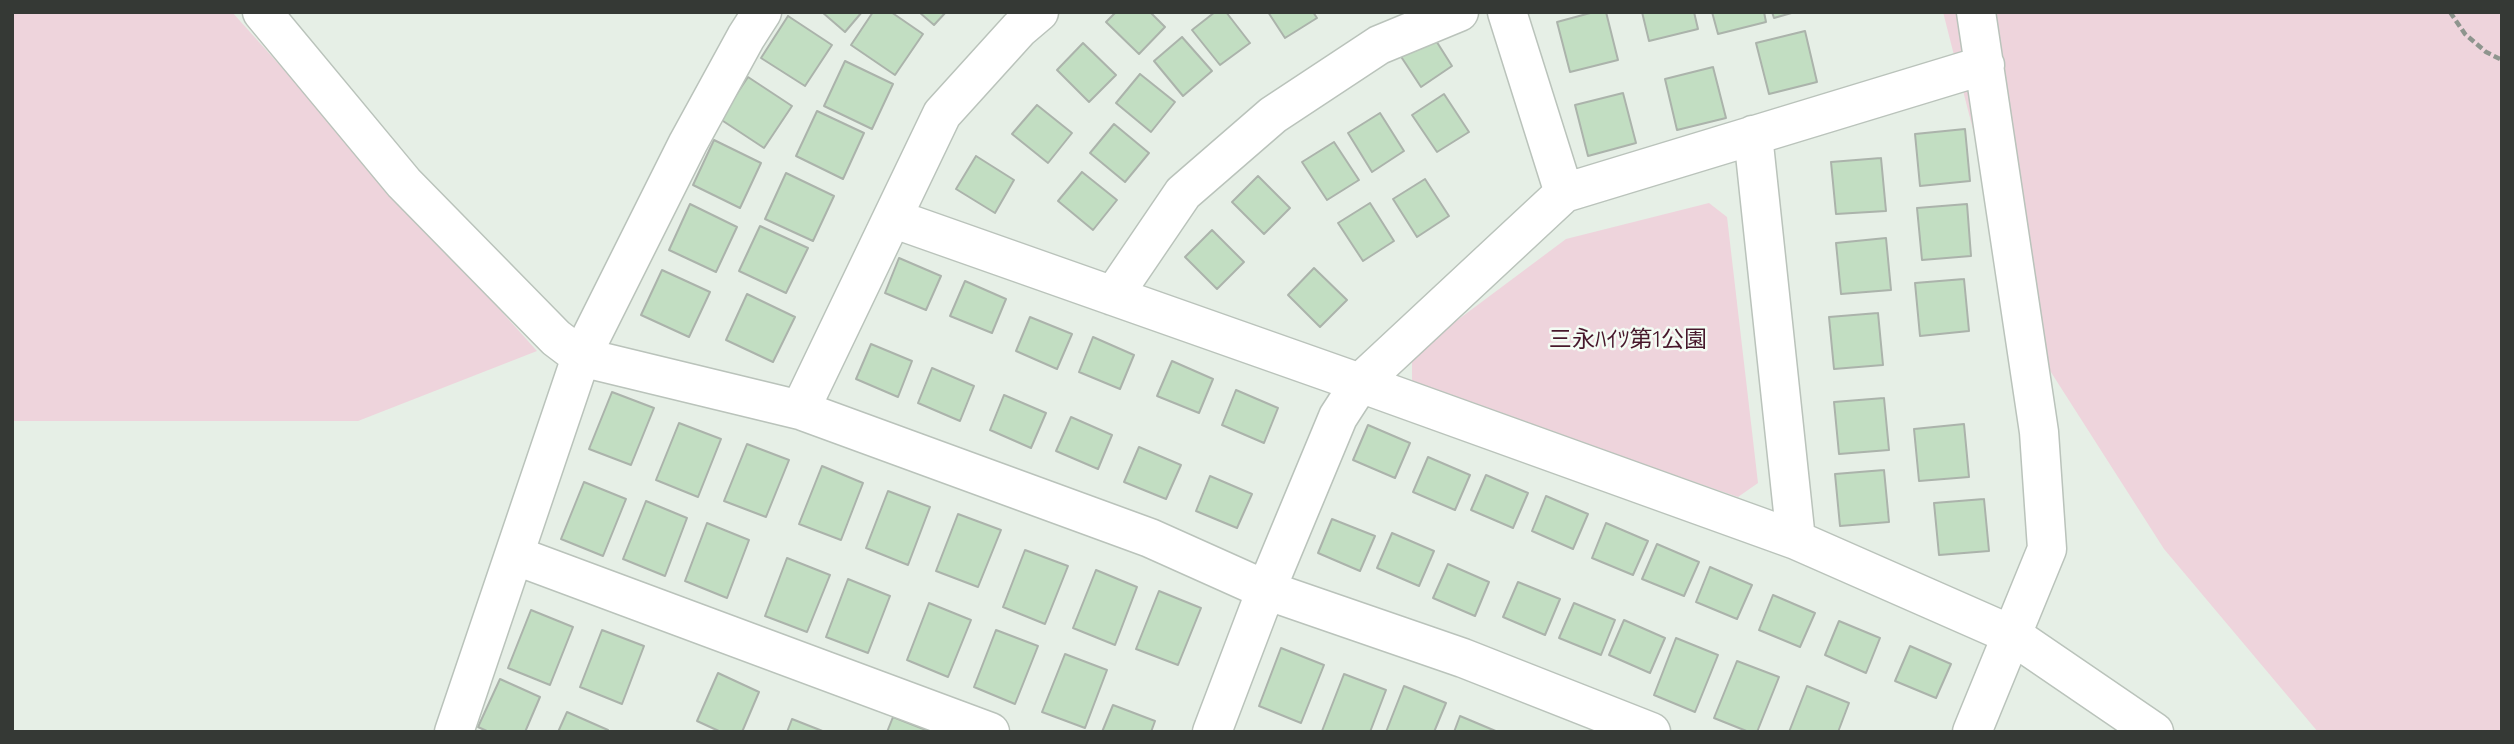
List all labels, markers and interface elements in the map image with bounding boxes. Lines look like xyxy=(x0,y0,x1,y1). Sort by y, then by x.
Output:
park label: 三永ﾊｲﾂ第1公園 xyxy=(1549,326,1707,354)

